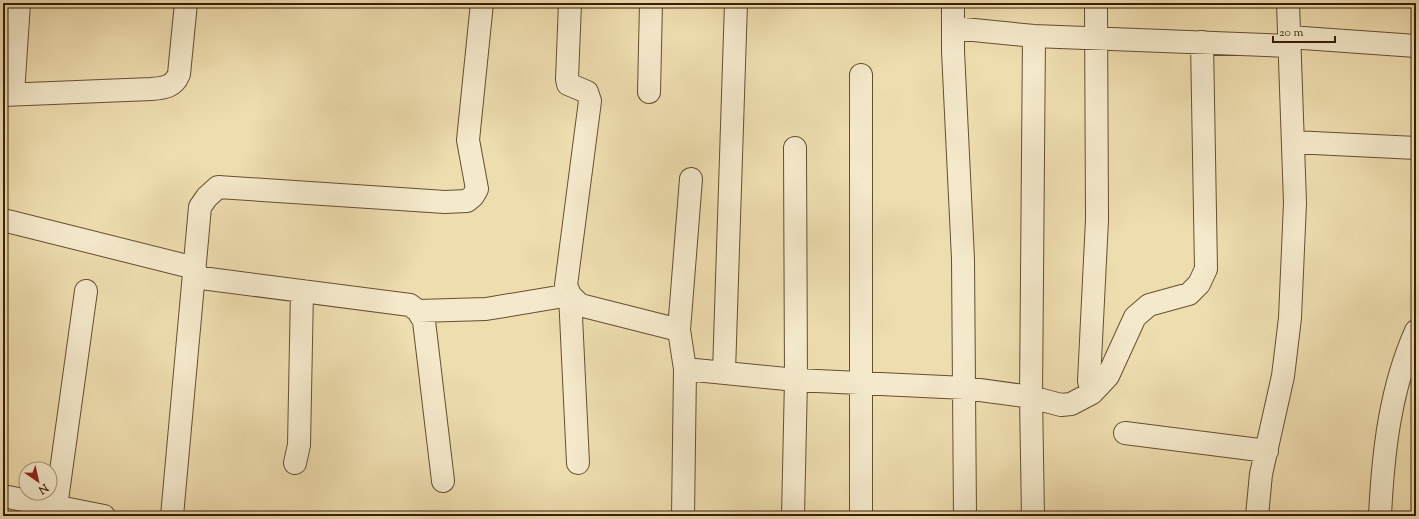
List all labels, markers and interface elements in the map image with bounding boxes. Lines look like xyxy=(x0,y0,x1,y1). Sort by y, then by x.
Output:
scale bar xyxy=(1273,18,1335,44)
text: 20 m xyxy=(1279,24,1304,42)
north arrow xyxy=(18,461,58,501)
text: N xyxy=(35,479,52,498)

